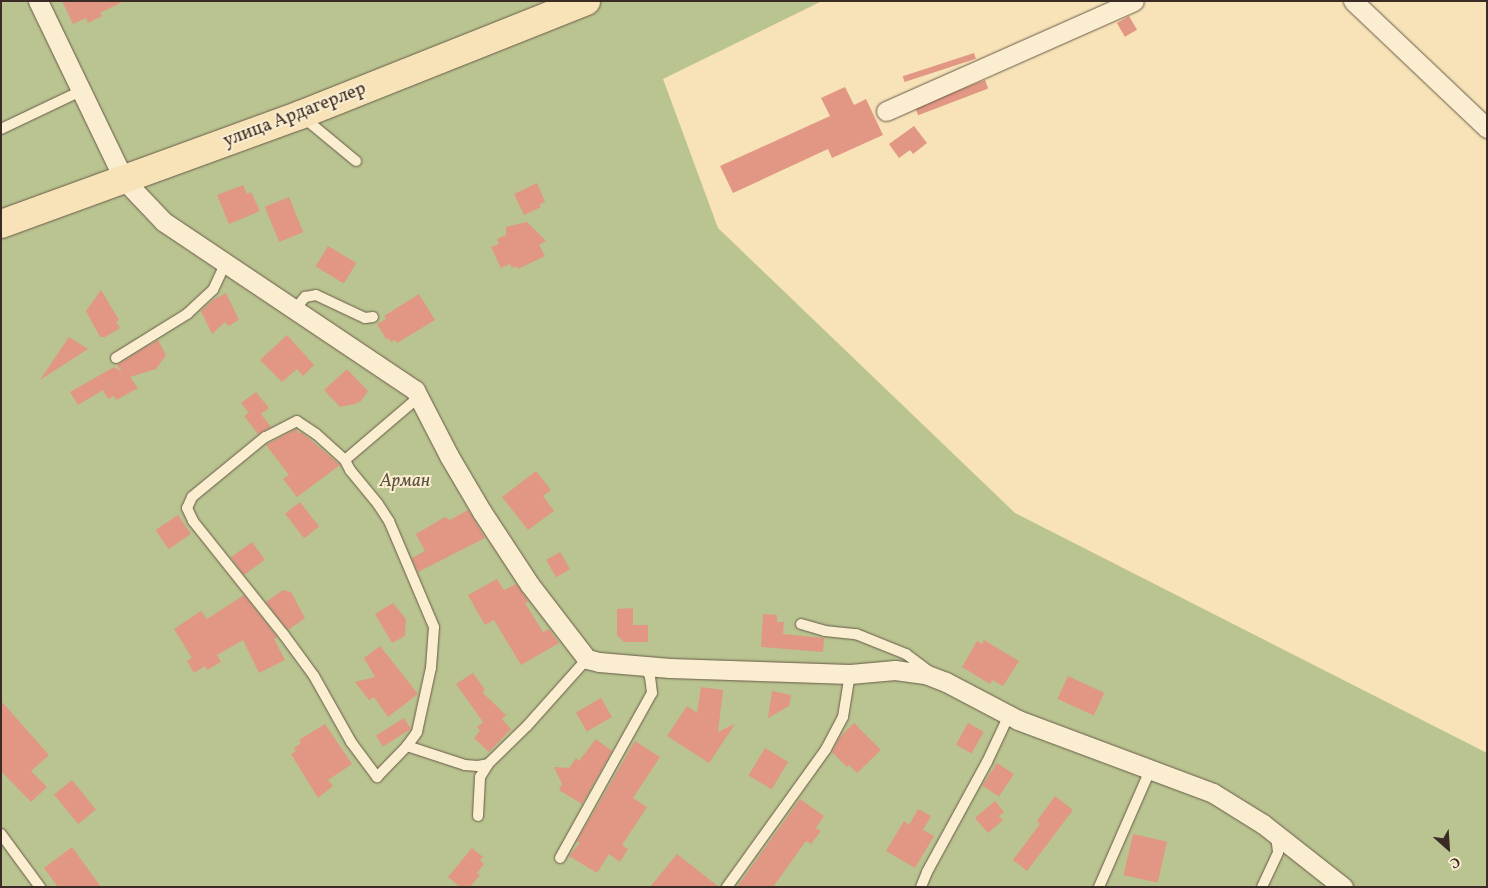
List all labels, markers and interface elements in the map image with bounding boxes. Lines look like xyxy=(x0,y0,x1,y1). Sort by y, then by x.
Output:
street label: улица Ардагерлер xyxy=(221,79,369,153)
park label: Арман xyxy=(380,471,430,493)
north arrow xyxy=(1423,823,1473,873)
text: С xyxy=(1447,851,1463,872)

